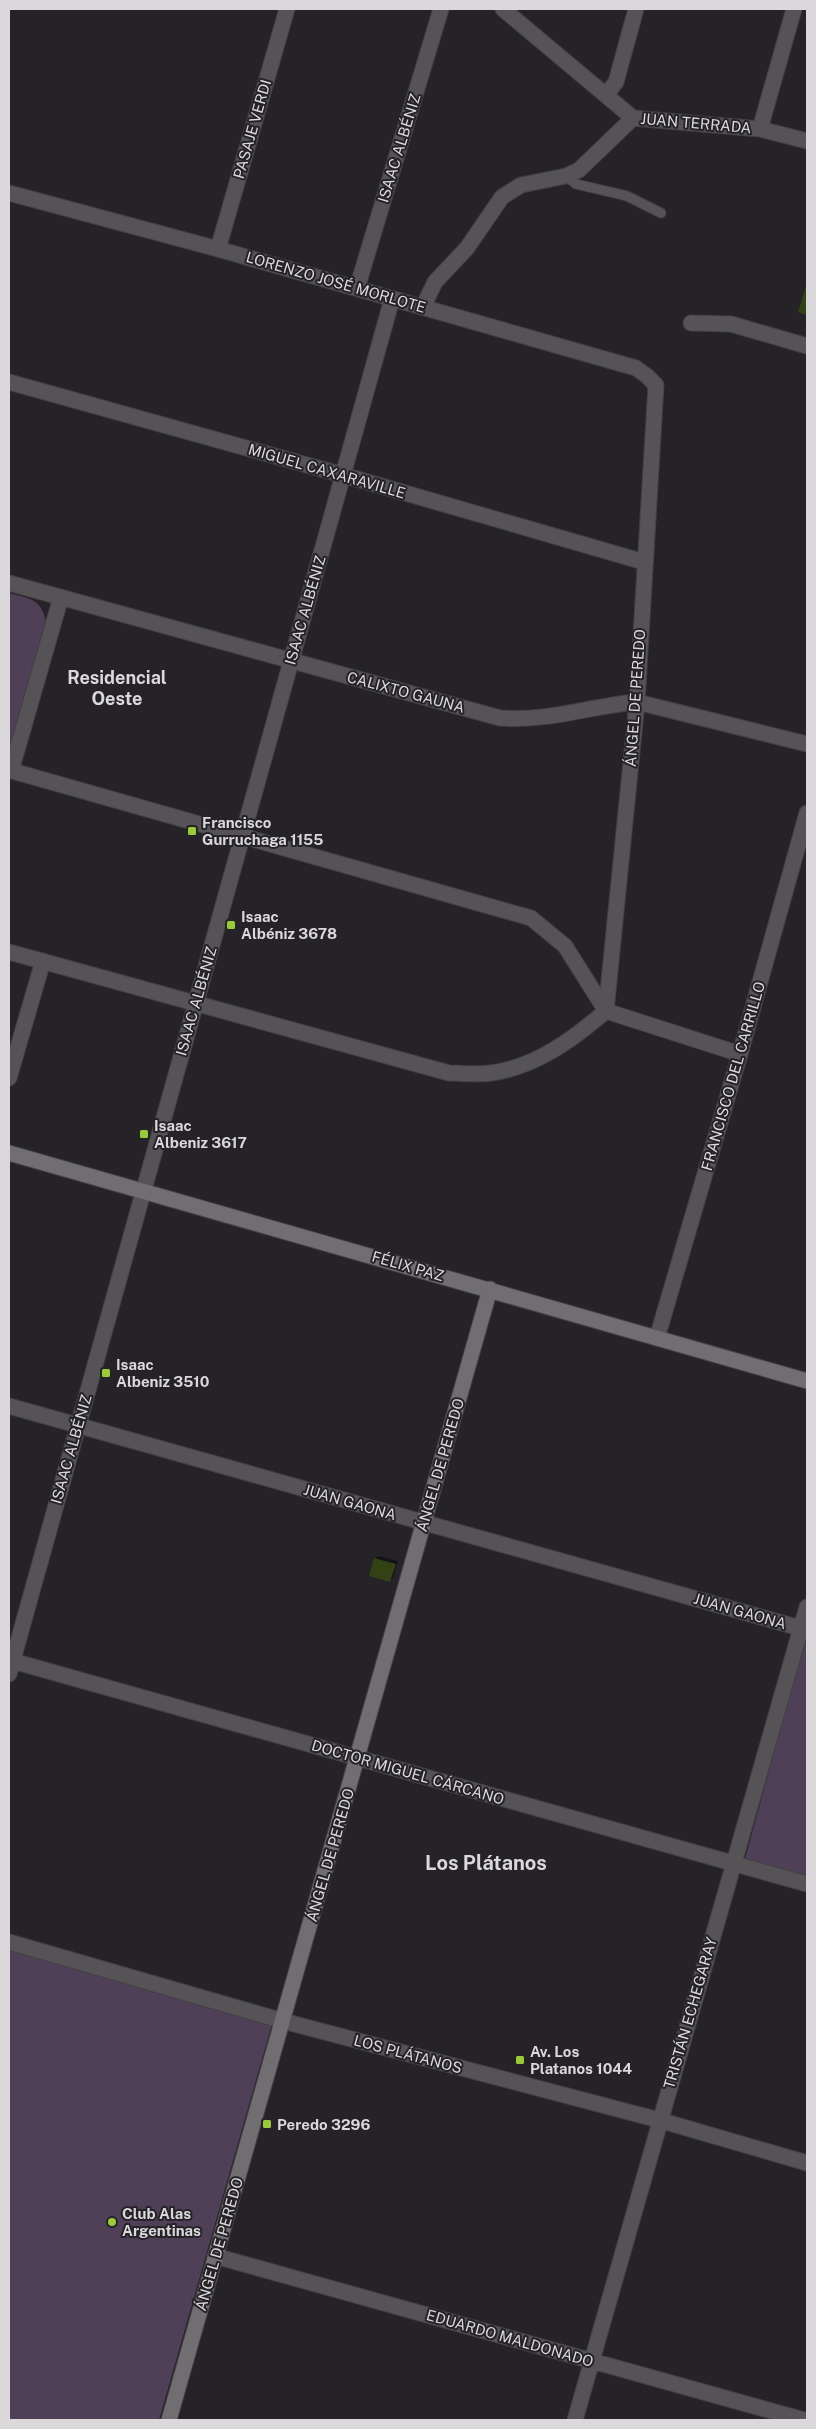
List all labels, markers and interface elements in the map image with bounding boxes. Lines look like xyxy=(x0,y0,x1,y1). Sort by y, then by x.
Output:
street label: PASAJE VERDI xyxy=(230,77,274,181)
street label: ISAAC ALBÉNIZ xyxy=(374,92,424,204)
street label: JUAN TERRADA xyxy=(640,110,753,136)
street label: LORENZO JOSÉ MORLOTE xyxy=(244,248,428,316)
street label: MIGUEL CAXARAVILLE xyxy=(246,440,408,502)
street label: ISAAC ALBÉNIZ xyxy=(281,553,329,667)
street label: ÁNGEL DE PEREDO xyxy=(622,629,648,767)
district label: Residencial Oeste xyxy=(67,667,167,709)
street label: CALIXTO GAUNA xyxy=(345,668,467,716)
place label: Francisco Gurruchaga 1155 xyxy=(202,814,323,848)
marker: Francisco Gurruchaga 1155 xyxy=(186,825,198,837)
place label: Isaac Albéniz 3678 xyxy=(241,908,337,942)
marker: Isaac Albéniz 3678 xyxy=(225,919,237,931)
street label: ISAAC ALBÉNIZ xyxy=(172,944,220,1058)
street label: FRANCISCO DEL CARRILLO xyxy=(698,979,768,1173)
place label: Isaac Albeniz 3617 xyxy=(154,1117,247,1151)
marker: Isaac Albeniz 3617 xyxy=(138,1128,150,1140)
street label: FÉLIX PAZ xyxy=(370,1248,446,1284)
place label: Isaac Albeniz 3510 xyxy=(116,1356,210,1390)
marker: Isaac Albeniz 3510 xyxy=(100,1367,112,1379)
street label: ISAAC ALBÉNIZ xyxy=(47,1392,95,1506)
street label: ÁNGEL DE PEREDO xyxy=(413,1396,467,1534)
street label: JUAN GAONA xyxy=(302,1481,399,1523)
street label: JUAN GAONA xyxy=(692,1590,789,1632)
street label: DOCTOR MIGUEL CÁRCANO xyxy=(310,1736,506,1808)
street label: ÁNGEL DE PEREDO xyxy=(303,1786,357,1924)
district label: Los Plátanos xyxy=(425,1851,547,1875)
street label: TRISTÁN ECHEGARAY xyxy=(660,1935,720,2091)
street label: LOS PLÁTANOS xyxy=(352,2031,464,2077)
place label: Av. Los Platanos 1044 xyxy=(530,2043,632,2077)
marker: Av. Los Platanos 1044 xyxy=(514,2054,526,2066)
place label: Peredo 3296 xyxy=(277,2116,370,2133)
marker: Peredo 3296 xyxy=(261,2118,273,2130)
street label: ÁNGEL DE PEREDO xyxy=(192,2175,246,2313)
place label: Club Alas Argentinas xyxy=(122,2205,201,2239)
marker: Club Alas Argentinas xyxy=(106,2216,118,2228)
street label: EDUARDO MALDONADO xyxy=(424,2306,596,2370)

